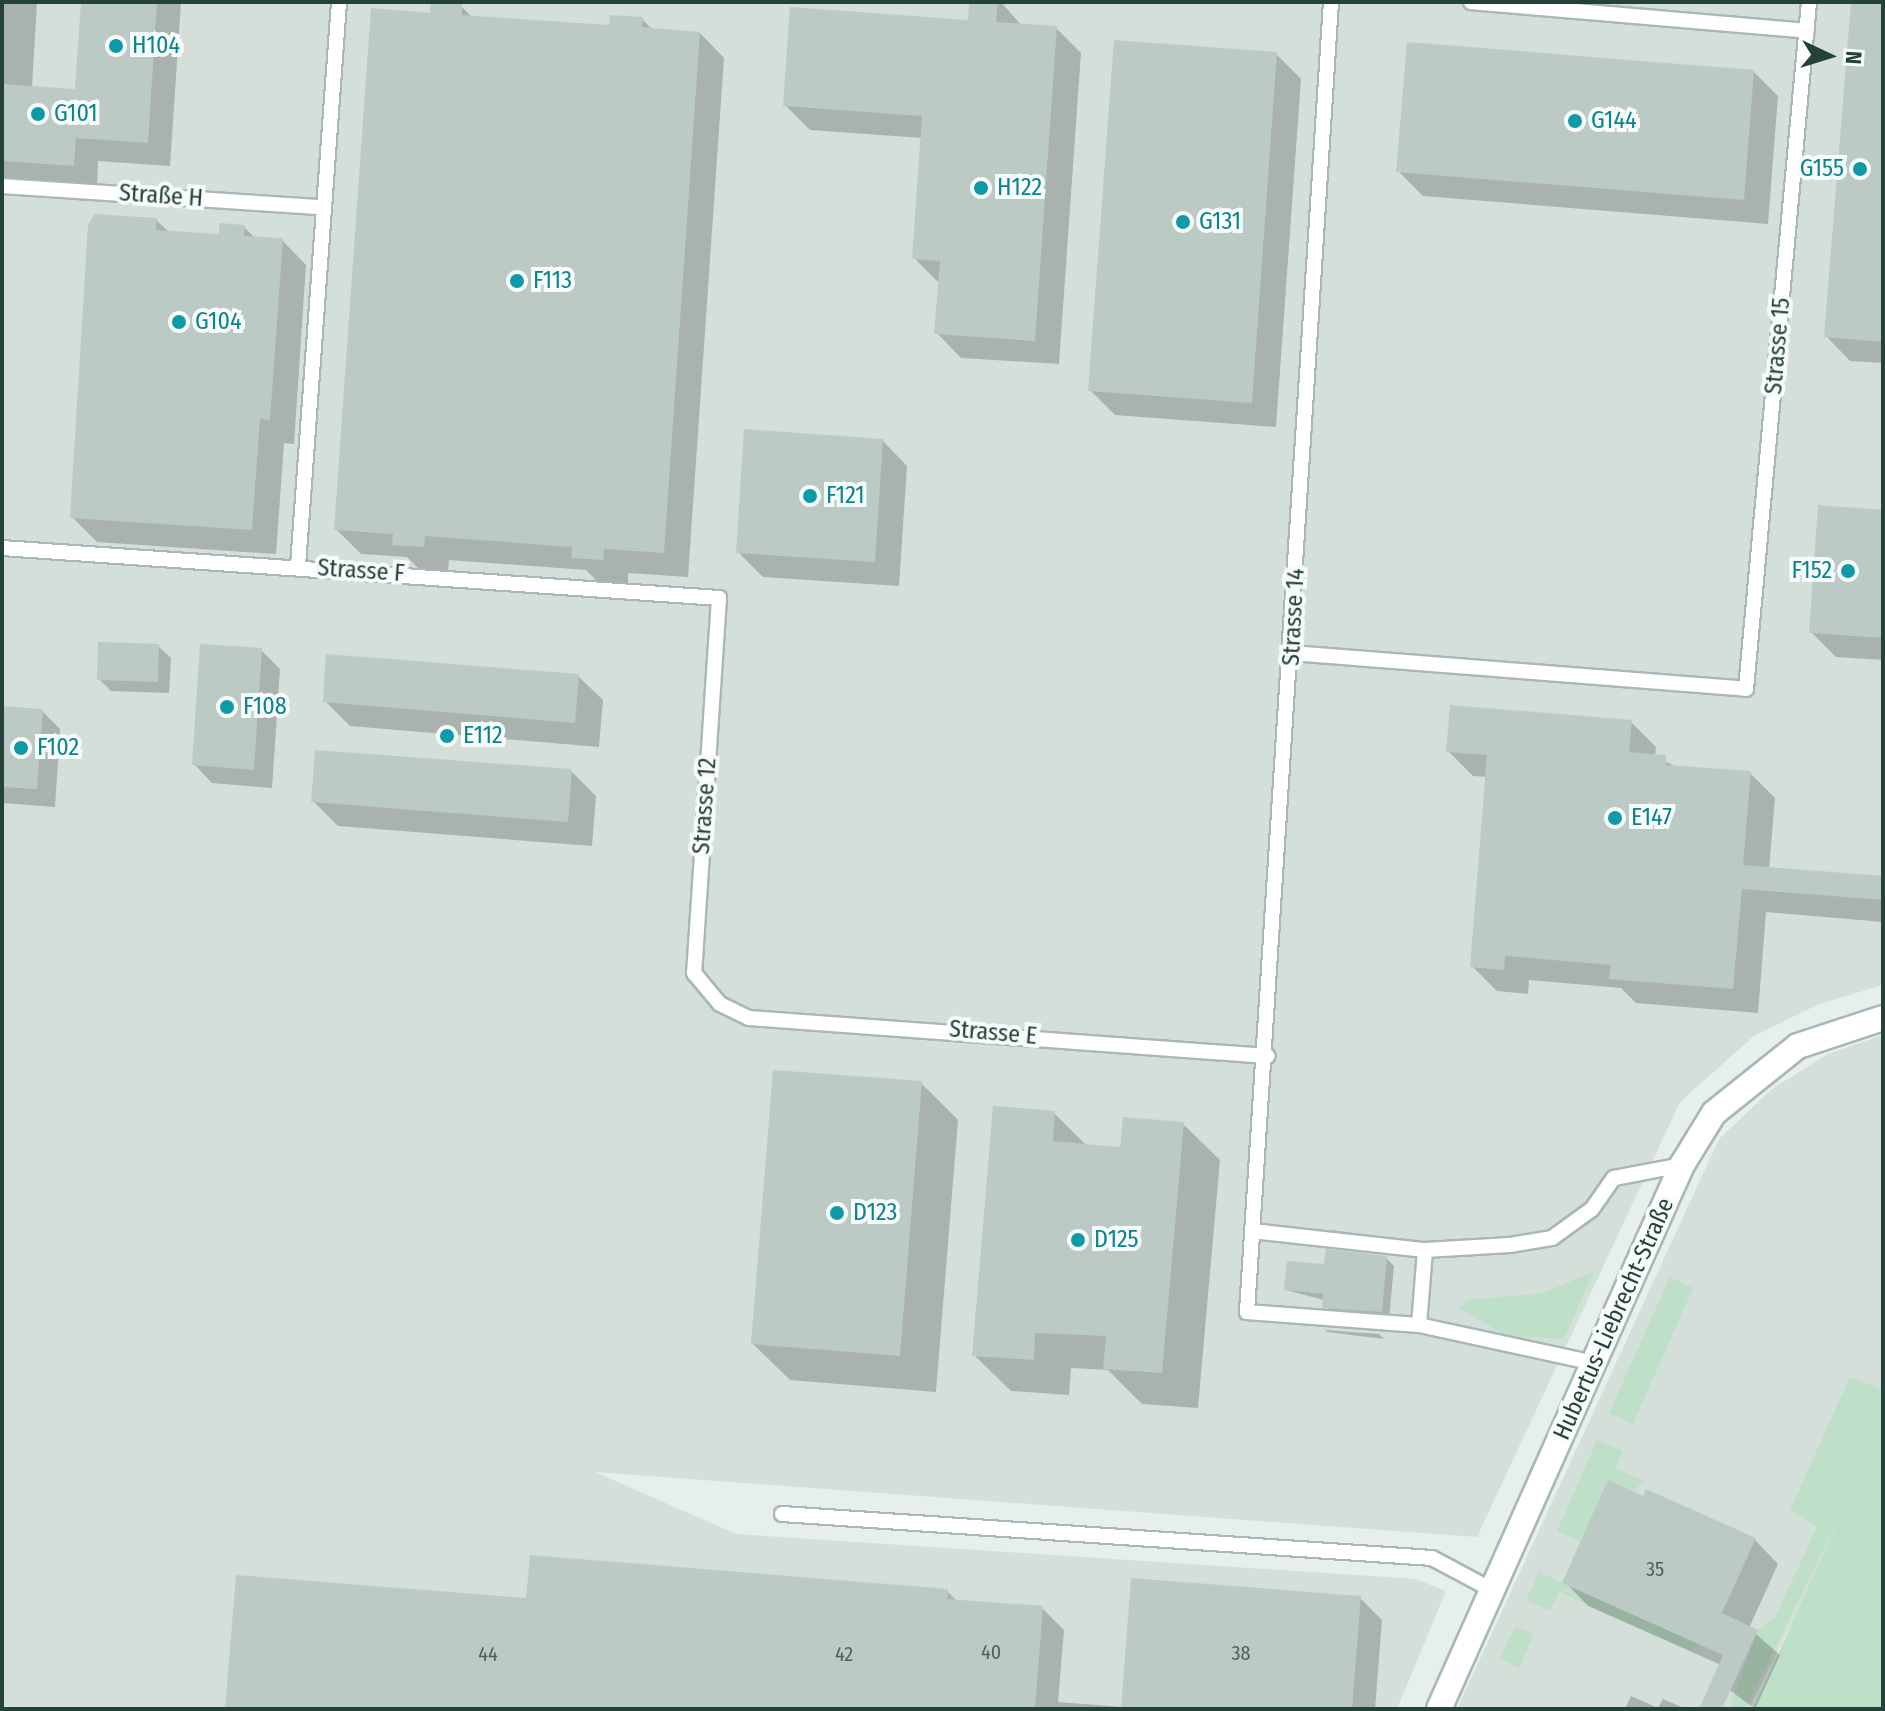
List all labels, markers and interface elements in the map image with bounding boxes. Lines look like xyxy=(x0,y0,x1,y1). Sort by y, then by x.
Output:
north arrow xyxy=(1789,16,1869,96)
place label: H104 xyxy=(132,32,180,60)
marker: H104 xyxy=(107,37,125,55)
text: N xyxy=(1840,50,1867,65)
place label: G101 xyxy=(54,100,98,128)
marker: G101 xyxy=(29,105,47,123)
place label: G144 xyxy=(1591,107,1637,135)
marker: G144 xyxy=(1566,112,1584,130)
place label: G155 xyxy=(1800,155,1844,183)
marker: G155 xyxy=(1851,160,1869,178)
place label: H122 xyxy=(997,174,1042,202)
street label: Straße H xyxy=(118,179,204,213)
marker: H122 xyxy=(972,179,990,197)
place label: G131 xyxy=(1199,208,1241,236)
marker: G131 xyxy=(1174,213,1192,231)
place label: F113 xyxy=(533,267,572,295)
marker: F113 xyxy=(508,272,526,290)
street label: Strasse 15 xyxy=(1759,296,1797,396)
place label: G104 xyxy=(195,308,242,336)
marker: G104 xyxy=(170,313,188,331)
place label: F121 xyxy=(826,482,865,510)
marker: F121 xyxy=(801,487,819,505)
street label: Strasse F xyxy=(316,554,406,588)
place label: F152 xyxy=(1791,557,1832,585)
marker: F152 xyxy=(1839,562,1857,580)
street label: Strasse 14 xyxy=(1277,567,1311,667)
place label: F108 xyxy=(243,693,287,721)
marker: F108 xyxy=(218,698,236,716)
place label: E112 xyxy=(463,722,503,750)
marker: E112 xyxy=(438,727,456,745)
place label: F102 xyxy=(37,734,79,762)
marker: F102 xyxy=(12,739,30,757)
street label: Strasse 12 xyxy=(687,757,723,855)
place label: E147 xyxy=(1631,804,1672,832)
marker: E147 xyxy=(1606,809,1624,827)
street label: Strasse E xyxy=(948,1015,1038,1051)
street label: Hubertus-Liebrecht-Straße xyxy=(1548,1194,1680,1444)
place label: D123 xyxy=(853,1199,897,1227)
marker: D123 xyxy=(828,1204,846,1222)
place label: D125 xyxy=(1094,1226,1139,1254)
marker: D125 xyxy=(1069,1231,1087,1249)
house number: 35 xyxy=(1646,1557,1664,1581)
house number: 40 xyxy=(981,1640,1001,1664)
house number: 38 xyxy=(1231,1641,1251,1665)
house number: 44 xyxy=(478,1642,498,1666)
house number: 42 xyxy=(835,1642,853,1666)

